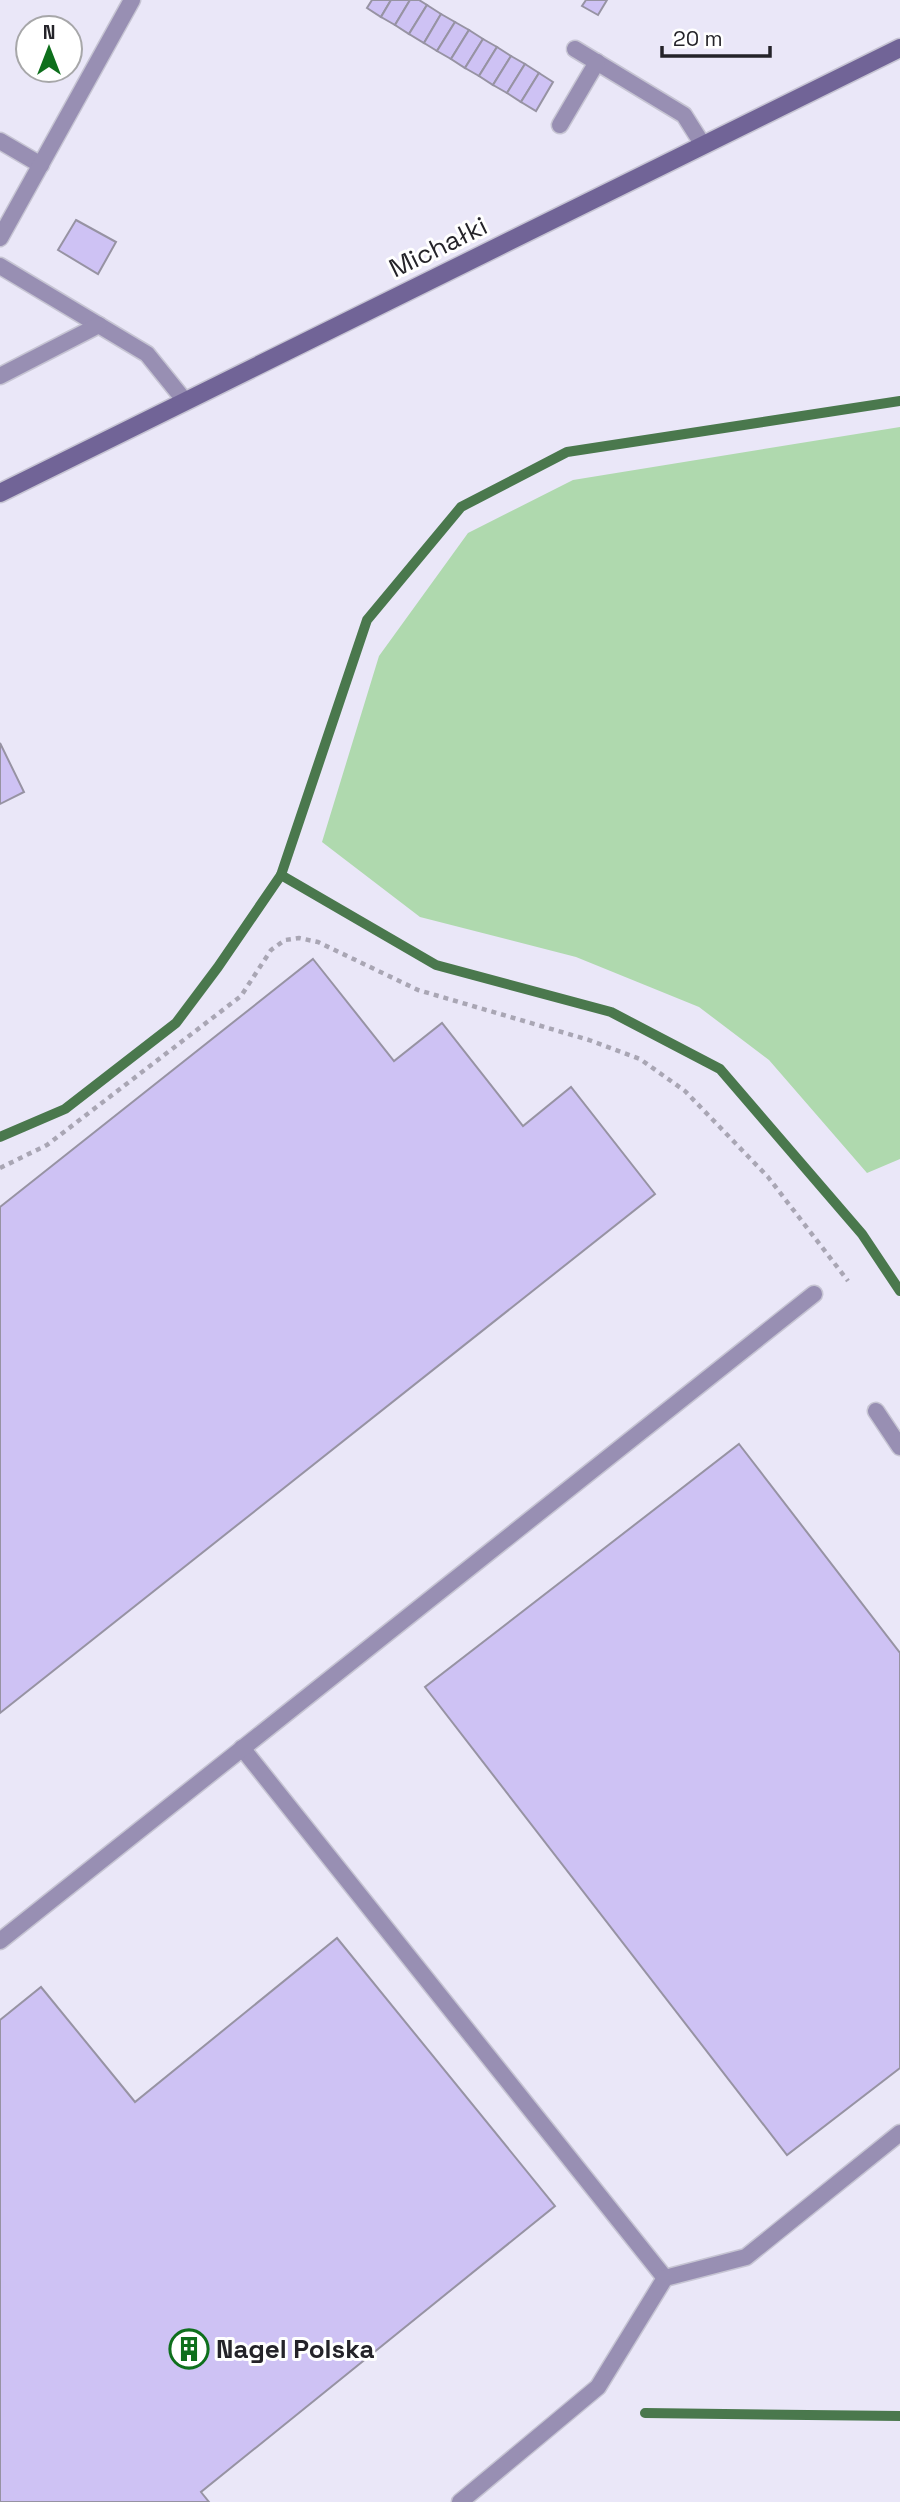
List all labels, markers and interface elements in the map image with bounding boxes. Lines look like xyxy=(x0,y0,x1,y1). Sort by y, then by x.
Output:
north arrow xyxy=(14,14,84,84)
scale bar xyxy=(662,14,771,58)
text: N xyxy=(43,20,55,45)
text: 20 m xyxy=(673,25,723,52)
street label: Michałki xyxy=(383,209,493,285)
building icon: Nagel Polska xyxy=(168,2328,210,2370)
place label: Nagel Polska xyxy=(216,2332,375,2366)

